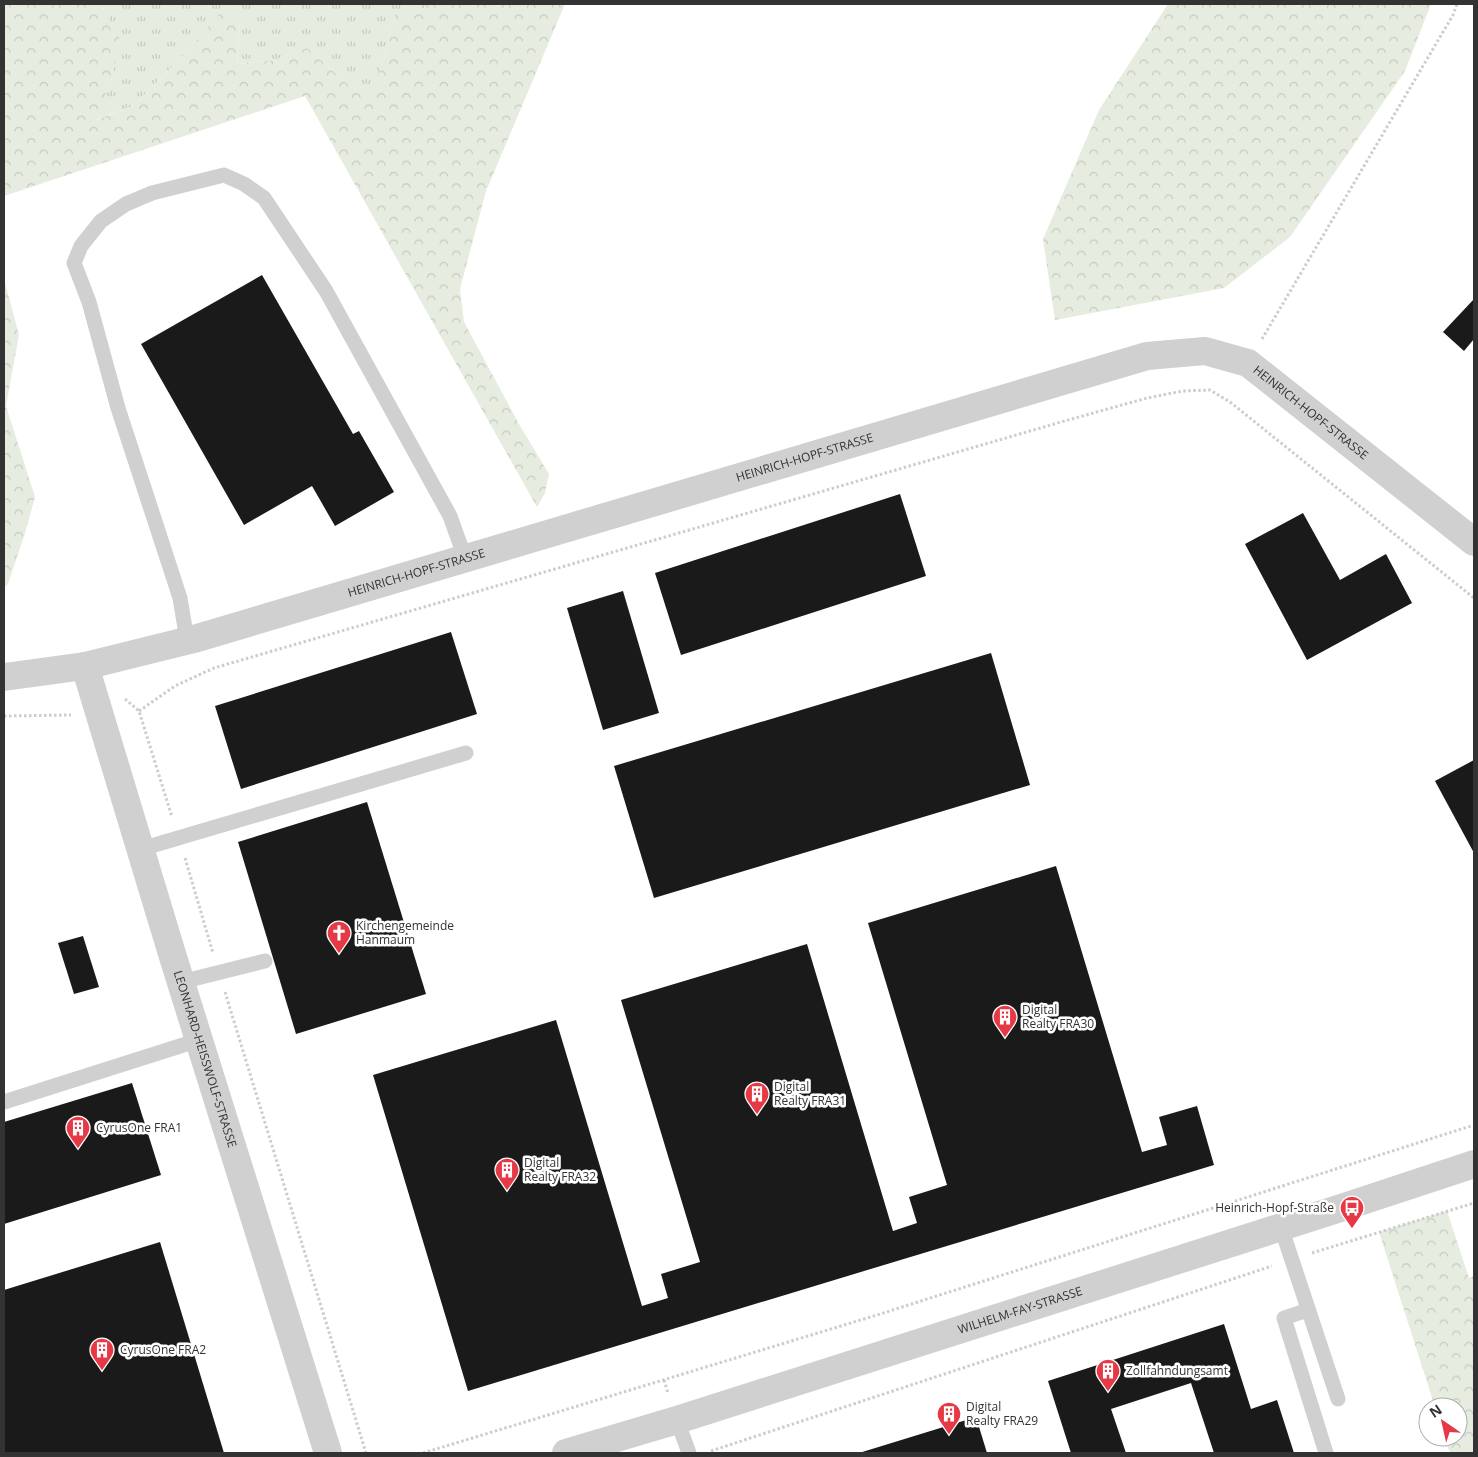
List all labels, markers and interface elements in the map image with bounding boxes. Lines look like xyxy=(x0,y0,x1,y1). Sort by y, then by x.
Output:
street label: HEINRICH-HOPF-STRASSE xyxy=(1250,361,1372,463)
street label: HEINRICH-HOPF-STRASSE xyxy=(734,429,875,486)
street label: HEINRICH-HOPF-STRASSE xyxy=(345,544,487,601)
place label: Kirchengemeinde Hanmaum xyxy=(356,917,454,948)
church icon: Kirchengemeinde Hanmaum xyxy=(326,920,352,954)
street label: LEONHARD-HEISSWOLF-STRASSE xyxy=(170,968,241,1150)
place label: Digital Realty FRA30 xyxy=(1022,1001,1094,1032)
building icon: Digital Realty FRA30 xyxy=(992,1004,1018,1038)
place label: Digital Realty FRA31 xyxy=(774,1078,846,1109)
building icon: Digital Realty FRA31 xyxy=(744,1081,770,1115)
building icon: CyrusOne FRA1 xyxy=(65,1115,91,1149)
place label: CyrusOne FRA1 xyxy=(96,1119,182,1136)
place label: Digital Realty FRA32 xyxy=(524,1154,596,1185)
building icon: Digital Realty FRA32 xyxy=(494,1157,520,1191)
bus stop icon: Heinrich-Hopf-Straße xyxy=(1339,1195,1365,1229)
place label: Heinrich-Hopf-Straße xyxy=(1215,1199,1334,1216)
street label: WILHELM-FAY-STRASSE xyxy=(956,1282,1084,1338)
building icon: CyrusOne FRA2 xyxy=(89,1337,115,1371)
place label: CyrusOne FRA2 xyxy=(120,1341,206,1358)
building icon: Zollfahndungsamt xyxy=(1095,1358,1121,1392)
place label: Zollfahndungsamt xyxy=(1126,1362,1228,1379)
north arrow xyxy=(1418,1397,1468,1447)
place label: Digital Realty FRA29 xyxy=(966,1398,1038,1429)
text: N xyxy=(1425,1400,1445,1422)
building icon: Digital Realty FRA29 xyxy=(936,1401,962,1435)

